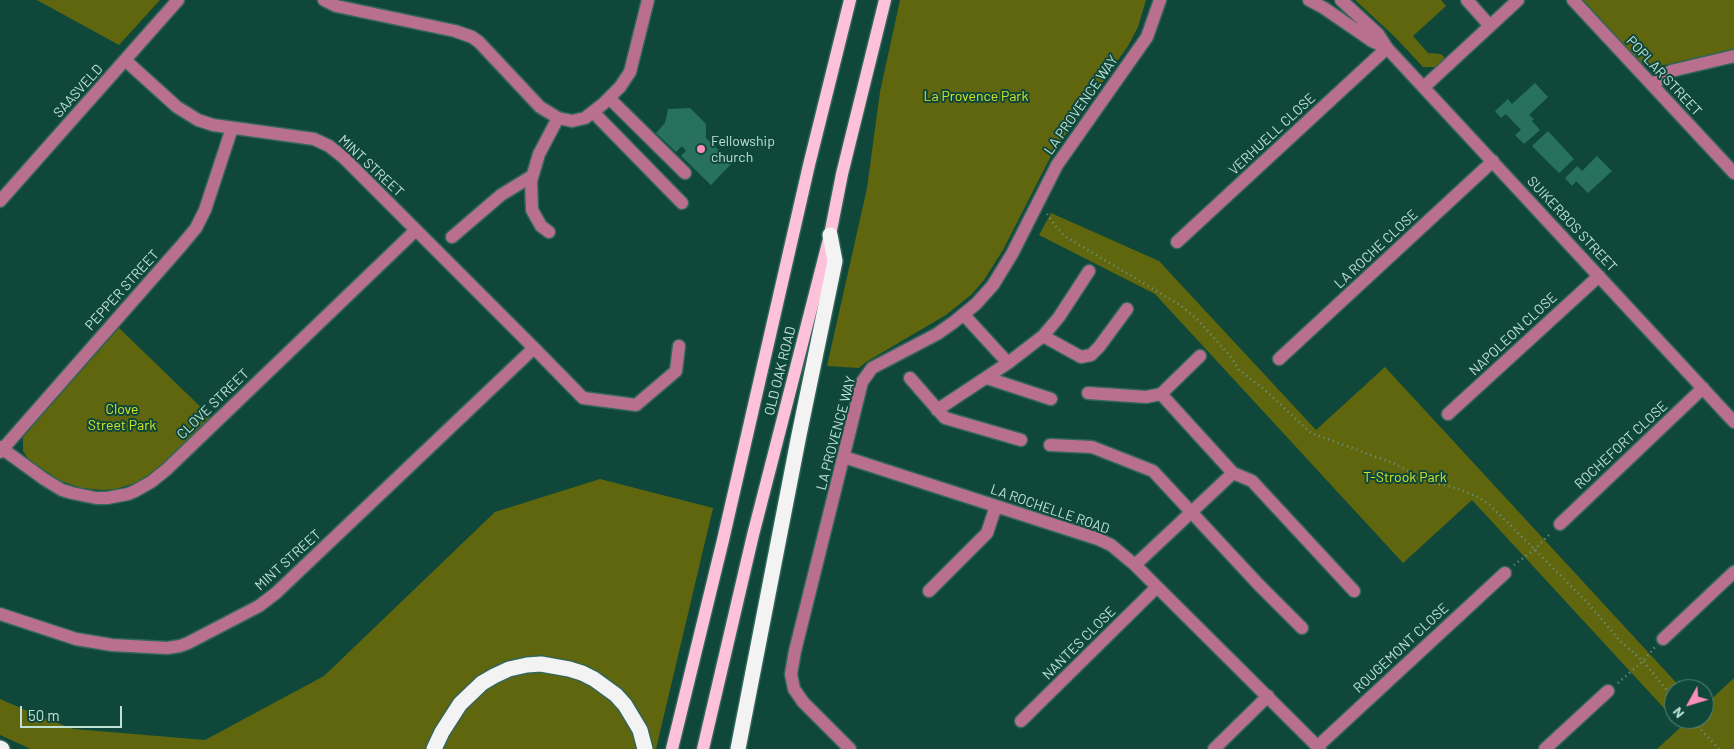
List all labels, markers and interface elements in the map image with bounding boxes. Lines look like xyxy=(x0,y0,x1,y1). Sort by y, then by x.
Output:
street label: POPLAR STREET xyxy=(1623,33,1705,119)
street label: LA PROVENCE WAY xyxy=(1040,52,1122,158)
street label: SAASVELD xyxy=(50,61,106,121)
park label: La Provence Park xyxy=(924,88,1028,104)
street label: VERHUELL CLOSE xyxy=(1225,90,1319,178)
street label: MINT STREET xyxy=(335,131,407,201)
place label: Fellowship church xyxy=(711,133,775,166)
marker: Fellowship church xyxy=(695,143,707,155)
street label: SUIKERBOS STREET xyxy=(1523,173,1621,275)
street label: LA ROCHE CLOSE xyxy=(1331,206,1421,292)
street label: PEPPER STREET xyxy=(81,246,163,334)
street label: NAPOLEON CLOSE xyxy=(1466,289,1560,379)
street label: OLD OAK ROAD xyxy=(761,325,799,417)
street label: CLOVE STREET xyxy=(173,365,253,443)
street label: LA PROVENCE WAY xyxy=(813,374,859,492)
street label: ROCHEFORT CLOSE xyxy=(1571,398,1671,492)
park label: Clove Street Park xyxy=(88,401,156,434)
park label: T-Strook Park xyxy=(1363,469,1447,485)
street label: LA ROCHELLE ROAD xyxy=(988,481,1112,537)
street label: MINT STREET xyxy=(251,526,325,594)
street label: ROUGEMONT CLOSE xyxy=(1350,600,1452,696)
street label: NANTES CLOSE xyxy=(1039,603,1119,683)
north arrow xyxy=(1664,679,1714,729)
scale bar xyxy=(22,696,125,728)
text: N xyxy=(1668,704,1687,722)
text: 50 m xyxy=(28,706,60,724)

